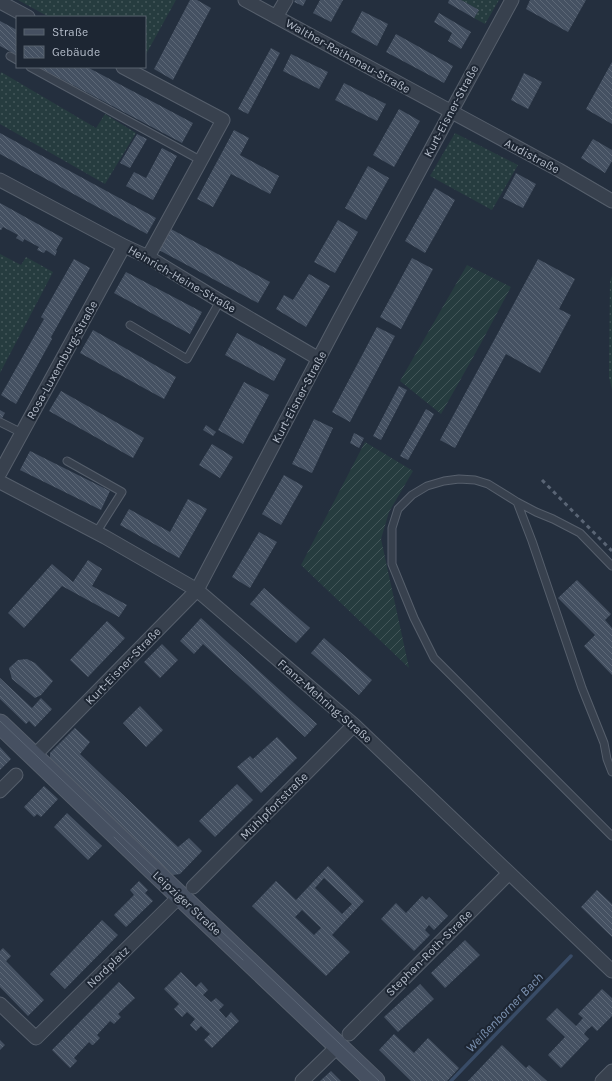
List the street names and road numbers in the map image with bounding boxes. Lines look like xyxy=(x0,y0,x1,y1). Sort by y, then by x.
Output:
street label: Walther-Rathenau-Straße xyxy=(283,16,413,96)
street label: Kurt-Eisner-Straße xyxy=(421,63,481,159)
street label: Audistraße xyxy=(502,136,562,176)
street label: Heinrich-Heine-Straße xyxy=(126,242,238,316)
street label: Rosa-Luxemburg-Straße xyxy=(24,298,100,422)
street label: Kurt-Eisner-Straße xyxy=(269,349,329,445)
street label: Kurt-Eisner-Straße xyxy=(82,624,164,708)
street label: Franz-Mehring-Straße xyxy=(275,656,375,746)
street label: Mühlpfortstraße xyxy=(237,769,311,843)
street label: Leipziger Straße xyxy=(150,868,224,938)
street label: Stephan-Roth-Straße xyxy=(383,907,475,999)
street label: Nordplatz xyxy=(84,943,132,991)

